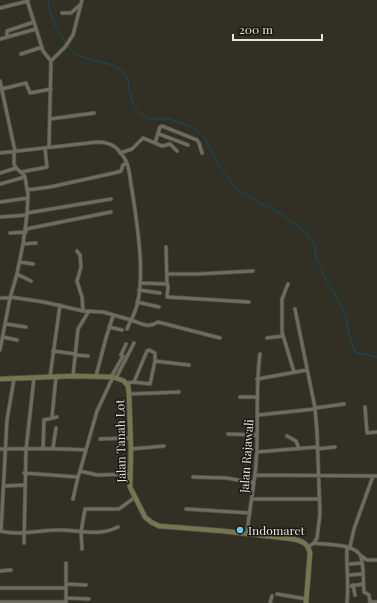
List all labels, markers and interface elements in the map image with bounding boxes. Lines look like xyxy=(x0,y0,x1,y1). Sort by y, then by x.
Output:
scale bar xyxy=(233,16,322,42)
text: 200 m xyxy=(239,21,273,37)
street label: Jalan Tanah Lot xyxy=(111,399,129,484)
street label: Jalan Rajawali xyxy=(235,418,257,495)
place label: Indomaret xyxy=(248,522,306,538)
marker: Indomaret xyxy=(235,525,245,535)

